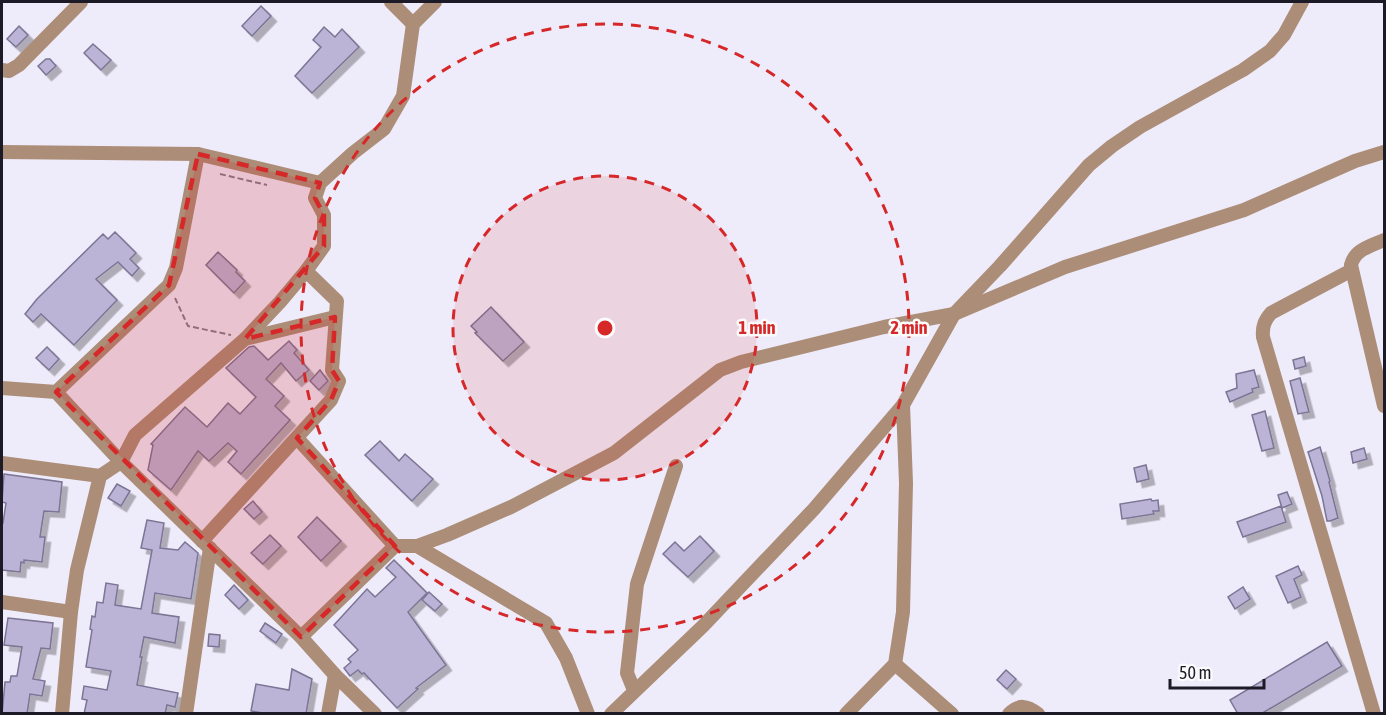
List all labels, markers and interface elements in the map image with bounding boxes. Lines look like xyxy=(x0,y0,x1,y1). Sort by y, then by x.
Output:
text: 1 min xyxy=(739,317,776,338)
text: 2 min xyxy=(891,317,928,338)
centre of rings xyxy=(595,318,615,338)
scale bar xyxy=(1170,652,1264,690)
text: 50 m xyxy=(1179,662,1211,683)

